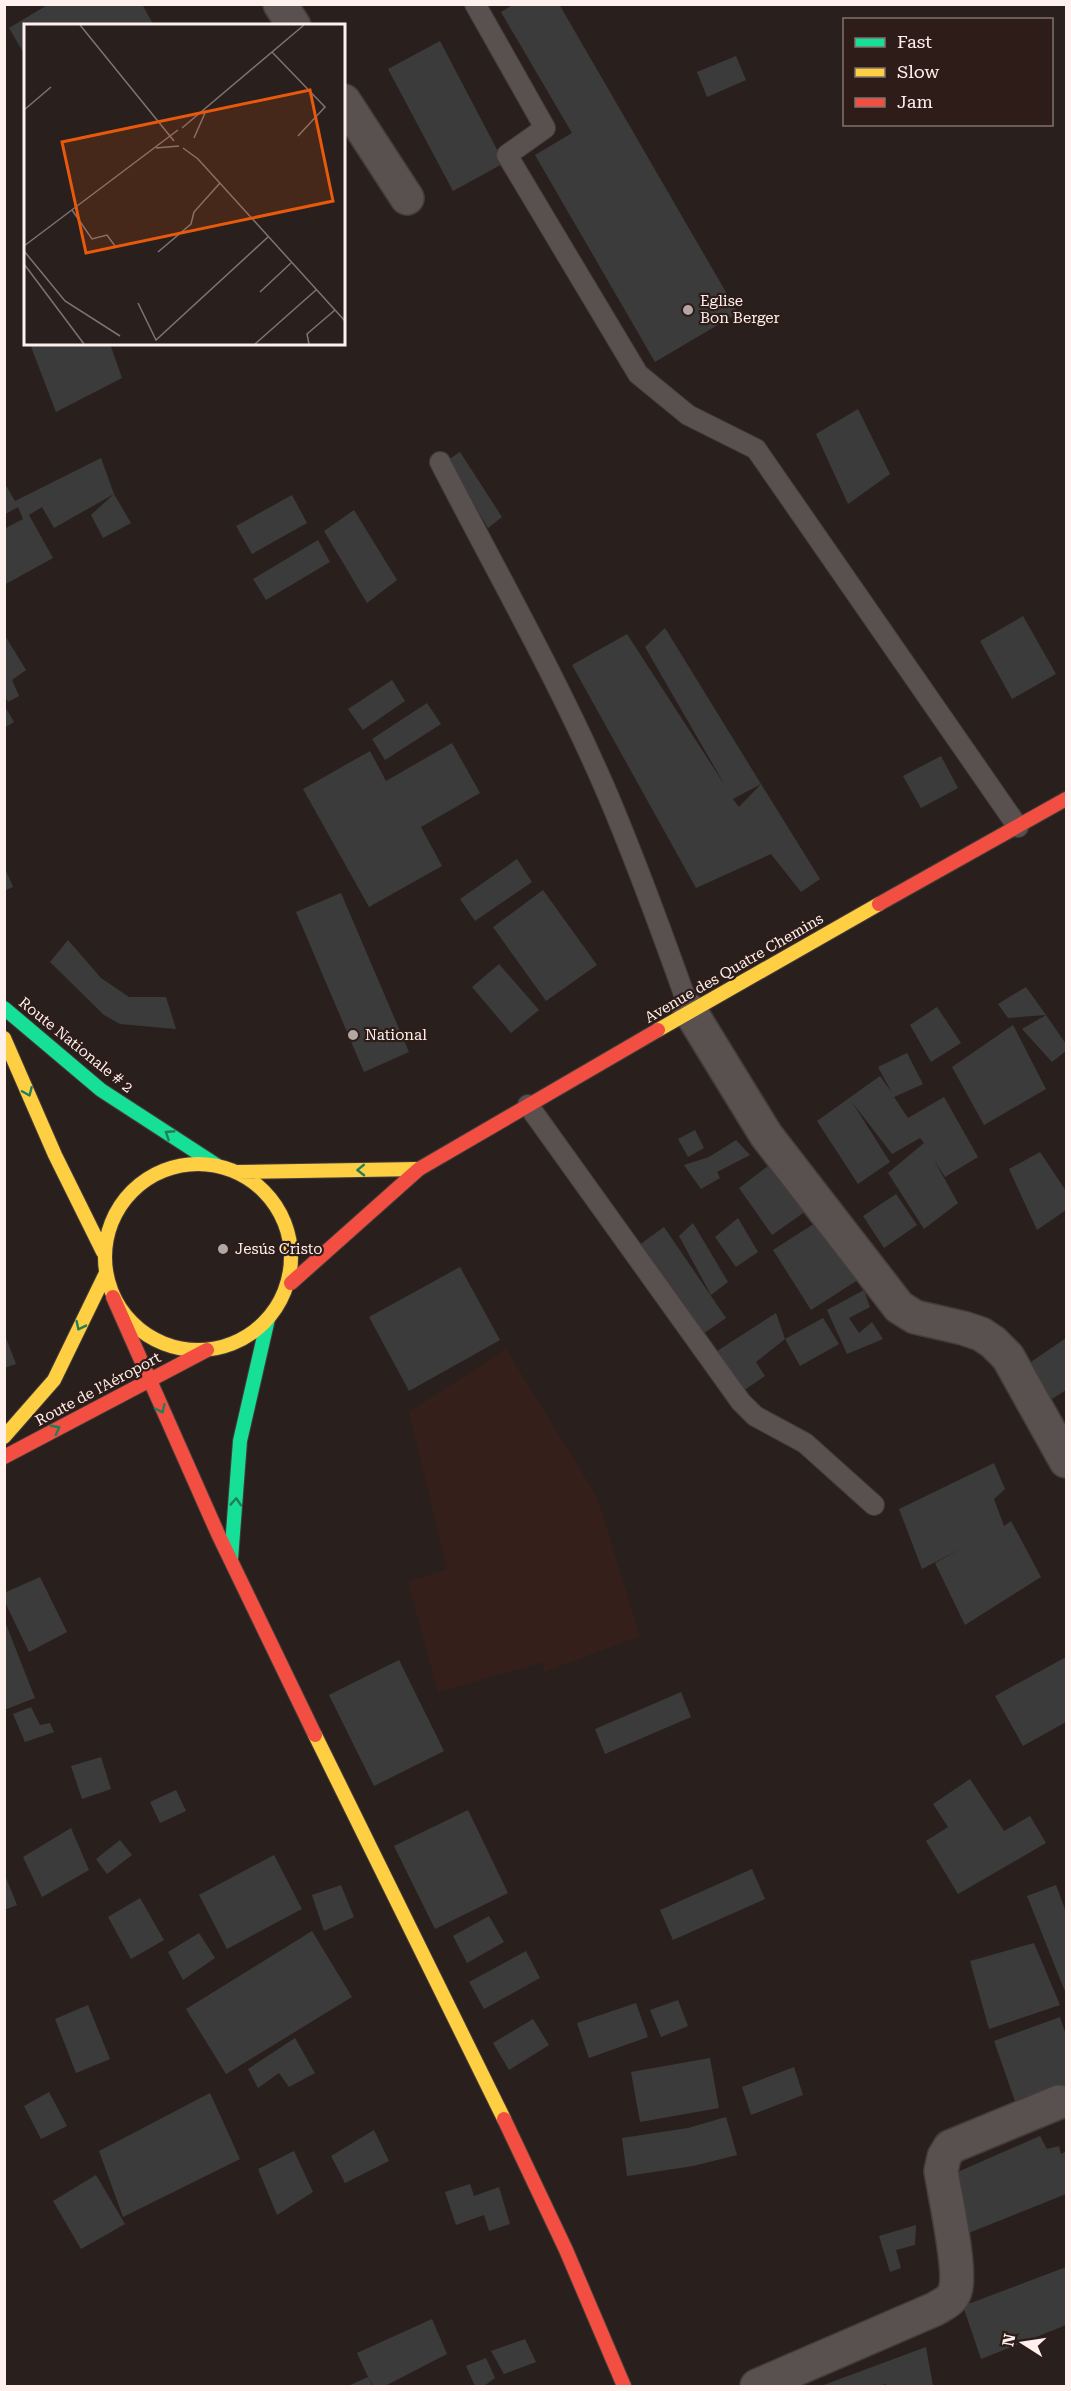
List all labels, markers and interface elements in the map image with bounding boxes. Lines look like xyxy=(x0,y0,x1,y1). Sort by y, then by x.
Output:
legend xyxy=(843,18,1053,126)
inset map xyxy=(24,24,345,345)
text: Fast xyxy=(897,31,932,52)
text: Slow xyxy=(897,61,939,82)
text: Jam xyxy=(897,91,933,112)
place label: Eglise Bon Berger xyxy=(700,292,780,327)
marker: Eglise Bon Berger xyxy=(681,303,695,317)
street label: Avenue des Quatre Chemins xyxy=(642,909,826,1027)
street label: Route Nationale # 2 xyxy=(15,993,137,1097)
place label: National xyxy=(365,1026,427,1044)
marker: National xyxy=(346,1028,360,1042)
one-way arrow xyxy=(20,1086,32,1097)
one-way arrow xyxy=(164,1131,175,1142)
one-way arrow xyxy=(356,1164,365,1176)
place label: Jesús Cristo xyxy=(235,1240,322,1258)
marker: Jesús Cristo xyxy=(216,1242,230,1256)
one-way arrow xyxy=(76,1319,88,1330)
street label: Route de l’Aéroport xyxy=(32,1348,164,1430)
one-way arrow xyxy=(153,1402,165,1413)
one-way arrow xyxy=(50,1425,61,1437)
one-way arrow xyxy=(229,1498,242,1507)
north arrow xyxy=(993,2313,1053,2373)
text: N xyxy=(998,2332,1019,2348)

